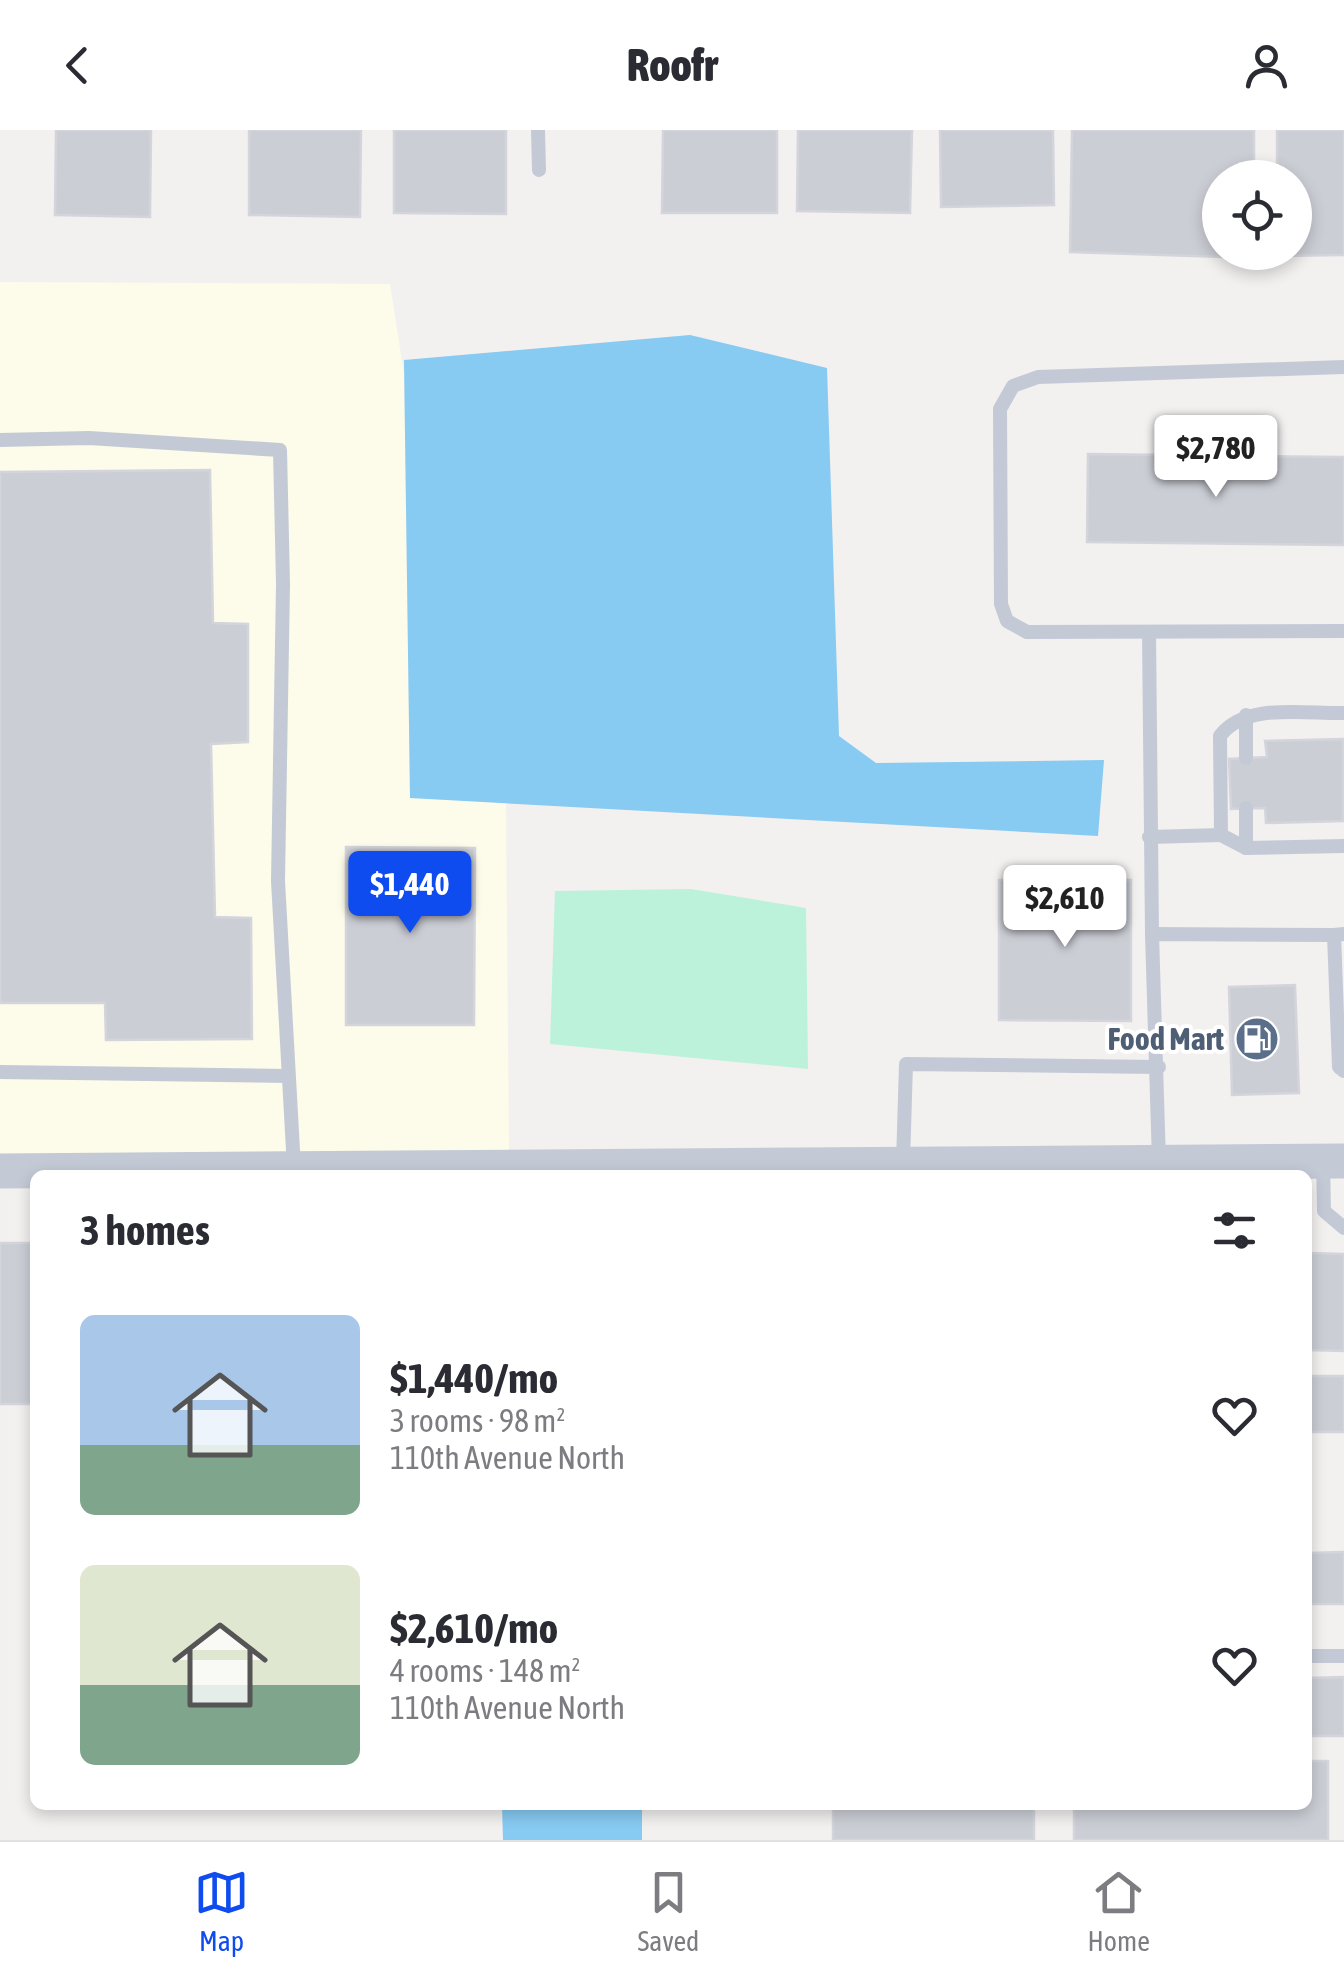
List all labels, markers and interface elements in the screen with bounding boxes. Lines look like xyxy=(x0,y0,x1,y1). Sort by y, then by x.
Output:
icon: back xyxy=(50,38,105,93)
icon: person xyxy=(1239,38,1294,93)
text: Roofr xyxy=(627,39,717,91)
map controls xyxy=(1202,160,1312,270)
button: locate xyxy=(1202,160,1312,270)
pin: $2,780 xyxy=(1135,415,1297,500)
text: $2,780 xyxy=(1176,429,1256,466)
pin: $1,440 xyxy=(329,851,491,936)
text: $1,440 xyxy=(370,865,450,902)
pin: $2,610 xyxy=(984,865,1146,950)
text: $2,610 xyxy=(1025,879,1105,916)
fuel station icon: Food Mart xyxy=(1234,1016,1280,1062)
place label: Food Mart xyxy=(1107,1020,1225,1057)
icon: filters xyxy=(1207,1203,1262,1258)
text: 3 homes xyxy=(80,1206,210,1254)
text: $1,440/mo xyxy=(390,1354,558,1402)
icon: home xyxy=(160,1355,280,1475)
icon: heart xyxy=(1207,1388,1262,1443)
text: 3 rooms · 98 m² xyxy=(390,1402,565,1439)
text: 110th Avenue North xyxy=(390,1439,625,1476)
text: $2,610/mo xyxy=(390,1604,558,1652)
icon: home xyxy=(160,1605,280,1725)
icon: heart xyxy=(1207,1638,1262,1693)
text: 4 rooms · 148 m² xyxy=(390,1652,580,1689)
text: 110th Avenue North xyxy=(390,1689,625,1726)
tab: Map xyxy=(194,1865,249,1957)
tab: Saved xyxy=(637,1865,699,1957)
tab: Home xyxy=(1088,1865,1150,1957)

